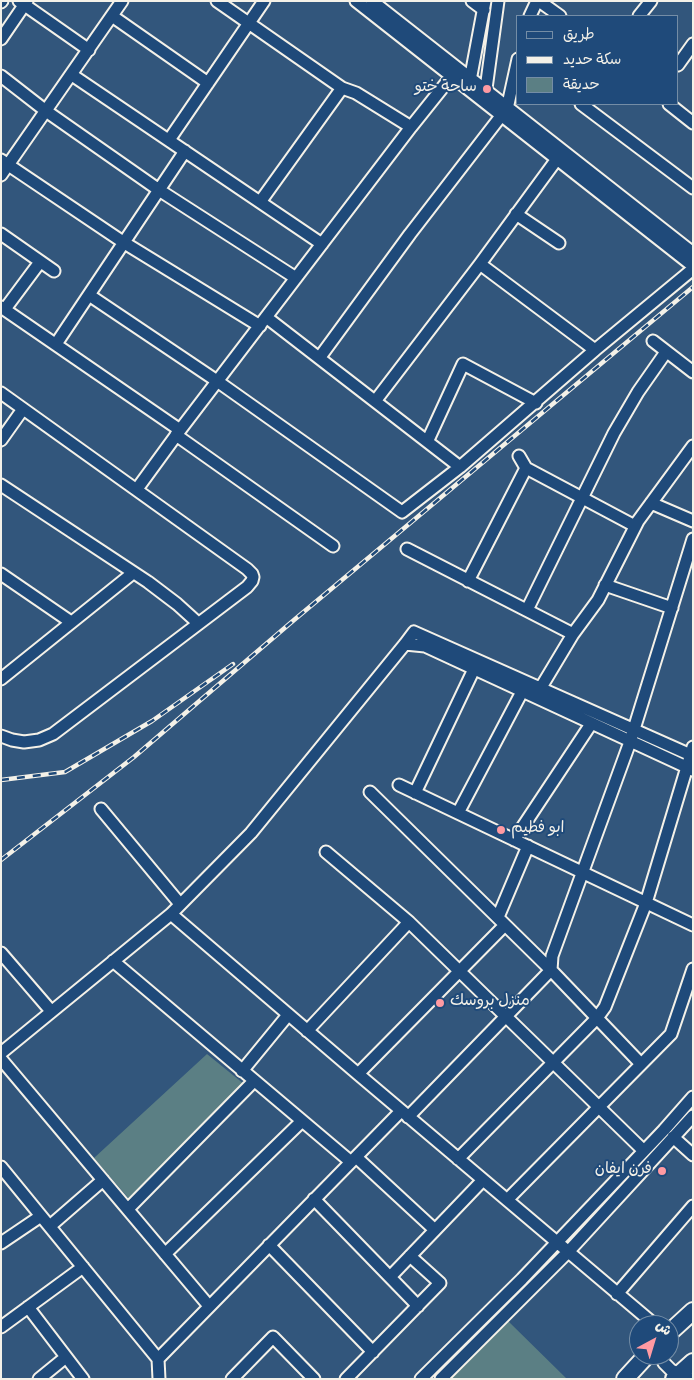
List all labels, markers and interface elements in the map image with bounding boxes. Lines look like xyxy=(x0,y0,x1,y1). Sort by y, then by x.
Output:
legend xyxy=(516,15,679,105)
text: طريق xyxy=(563,25,595,47)
text: سكة حديد xyxy=(563,50,621,72)
text: حديقة xyxy=(563,75,600,97)
place label: ساحة ختو xyxy=(415,79,477,99)
marker: ساحة ختو xyxy=(481,83,493,95)
place label: ابو فطيم xyxy=(511,820,565,840)
marker: ابو فطيم xyxy=(495,824,507,836)
place label: منزل بروسك xyxy=(450,993,530,1013)
marker: منزل بروسك xyxy=(434,997,446,1009)
place label: فرن ايفان xyxy=(595,1161,652,1181)
marker: فرن ايفان xyxy=(656,1165,668,1177)
north arrow xyxy=(629,1315,679,1365)
text: ش xyxy=(651,1317,675,1342)

